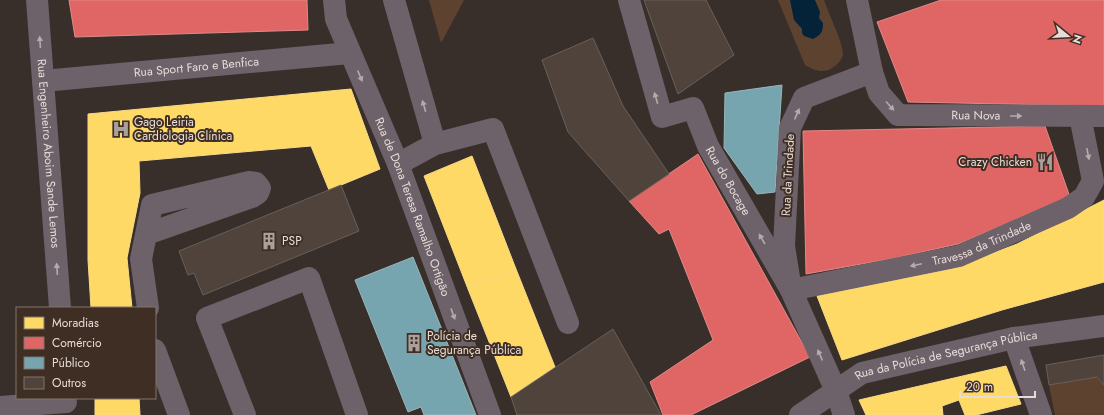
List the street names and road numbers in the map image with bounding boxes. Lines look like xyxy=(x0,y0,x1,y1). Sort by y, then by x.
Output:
street label: Rua Sport Faro e Benfica xyxy=(133,52,260,82)
street label: Rua Engenheiro Aboim Sande Lemos xyxy=(32,58,65,249)
street label: Rua Nova xyxy=(951,106,1001,124)
street label: Rua de Dona Teresa Ramalho Ortigão xyxy=(370,115,455,299)
street label: Rua da Trindade xyxy=(777,133,799,217)
street label: Rua do Bocage xyxy=(701,143,755,219)
street label: Travessa da Trindade xyxy=(931,216,1034,270)
street label: Rua da Polícia de Segurança Pública xyxy=(851,326,1039,385)

